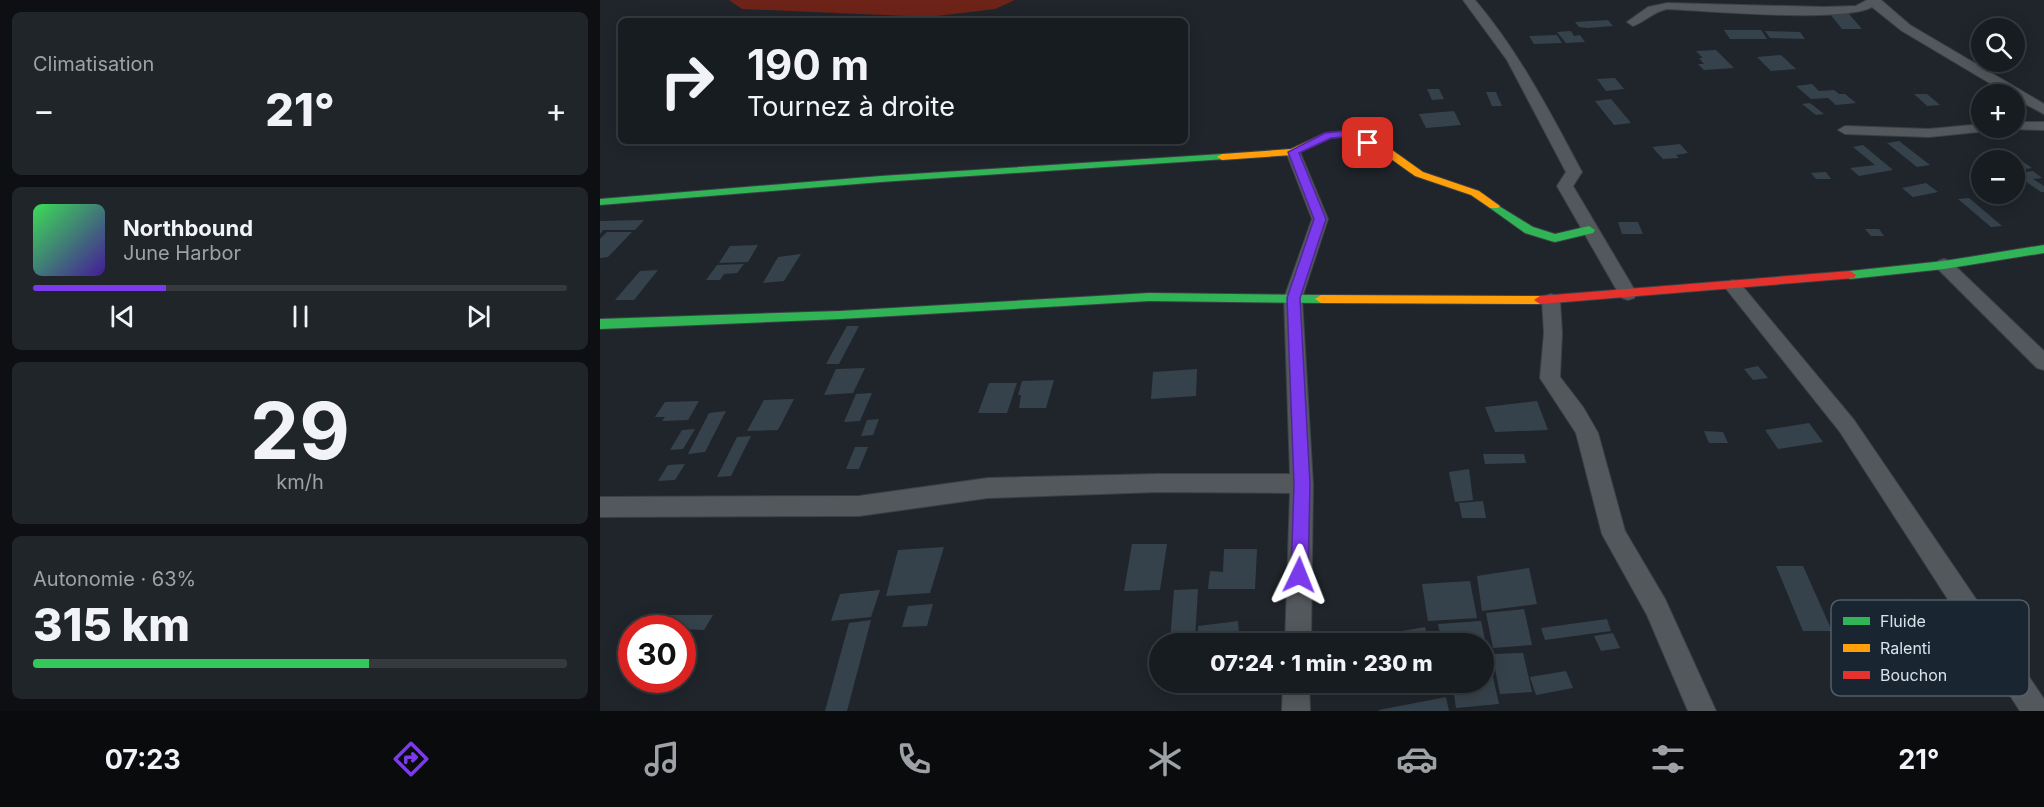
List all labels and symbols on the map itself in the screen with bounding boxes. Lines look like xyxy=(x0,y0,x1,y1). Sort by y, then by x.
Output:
pin xyxy=(1342,117,1393,168)
position arrow xyxy=(1267,543,1331,607)
legend xyxy=(1831,600,2029,696)
text: Fluide xyxy=(1880,611,1926,631)
speed limit sign: 30 xyxy=(618,615,696,693)
text: Ralenti xyxy=(1880,638,1931,658)
text: Bouchon xyxy=(1880,665,1947,685)

